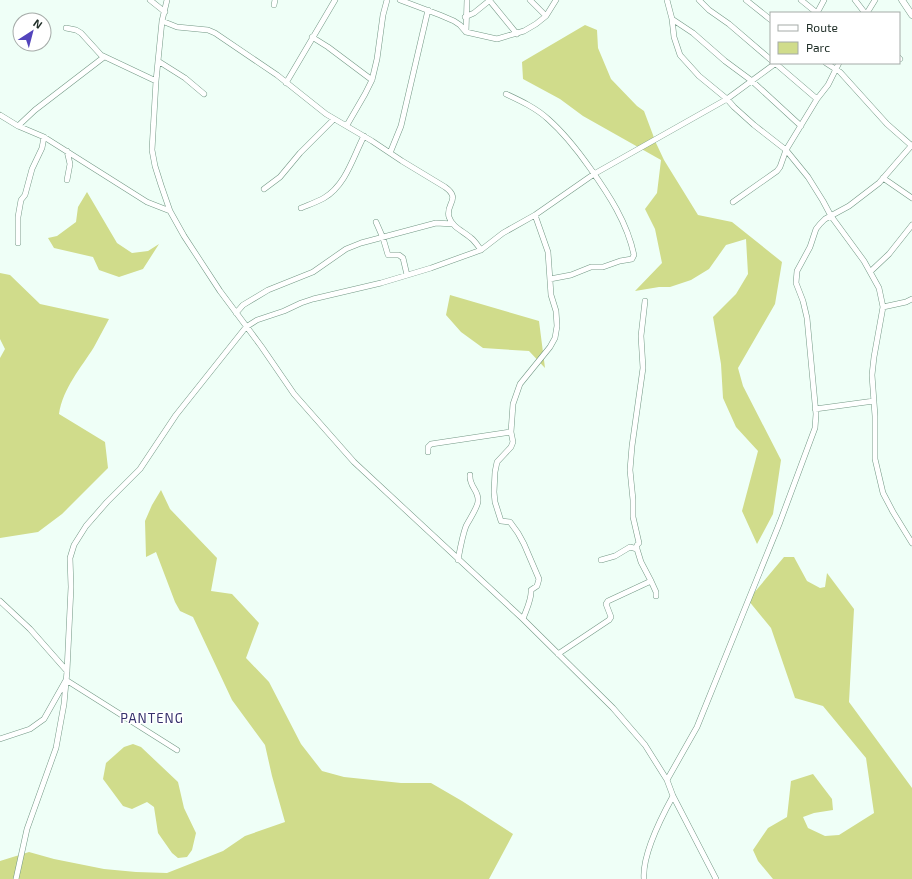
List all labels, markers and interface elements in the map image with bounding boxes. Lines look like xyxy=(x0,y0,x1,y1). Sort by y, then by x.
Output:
north arrow xyxy=(12,12,52,52)
legend xyxy=(770,12,900,64)
text: N xyxy=(31,16,45,31)
text: Route xyxy=(806,20,838,34)
text: Parc xyxy=(806,40,830,54)
district label: PANTENG xyxy=(120,710,184,726)

